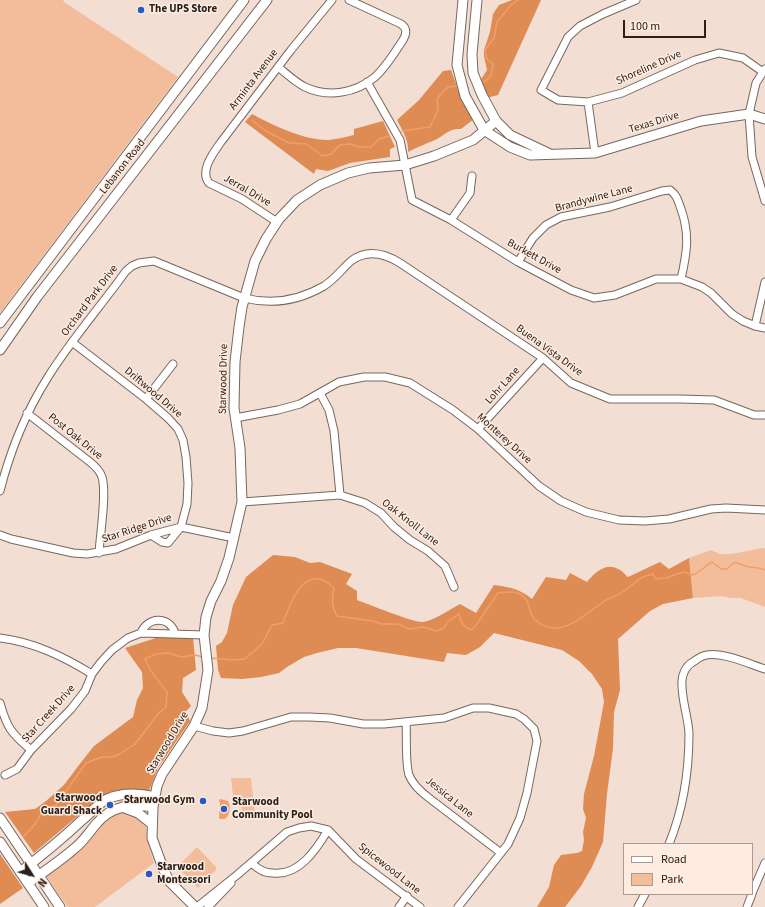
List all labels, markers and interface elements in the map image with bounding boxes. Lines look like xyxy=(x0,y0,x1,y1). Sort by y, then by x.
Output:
place label: The UPS Store xyxy=(149,3,217,17)
marker: The UPS Store xyxy=(136,5,146,15)
scale bar xyxy=(625,12,708,38)
text: 100 m xyxy=(630,18,660,35)
street label: Arminta Avenue xyxy=(227,47,281,113)
street label: Shoreline Drive xyxy=(614,48,684,88)
street label: Texas Drive xyxy=(627,109,681,137)
street label: Lebanon Road xyxy=(97,137,149,197)
street label: Jerral Drive xyxy=(221,172,273,210)
street label: Brandywine Lane xyxy=(554,182,634,216)
street label: Burkett Drive xyxy=(505,237,563,277)
street label: Orchard Park Drive xyxy=(59,263,121,339)
street label: Buena Vista Drive xyxy=(513,322,585,380)
street label: Starwood Drive xyxy=(217,344,231,414)
street label: Driftwood Drive xyxy=(121,365,185,421)
street label: Lohr Lane xyxy=(483,365,523,407)
street label: Post Oak Drive xyxy=(45,411,105,463)
street label: Monterey Drive xyxy=(474,411,534,467)
street label: Oak Knoll Lane xyxy=(379,497,441,549)
street label: Star Ridge Drive xyxy=(100,512,174,546)
street label: Star Creek Drive xyxy=(20,682,78,746)
street label: Starwood Drive xyxy=(144,709,192,777)
street label: Jessica Lane xyxy=(422,775,476,821)
place label: Starwood Guard Shack xyxy=(41,792,102,818)
place label: Starwood Gym xyxy=(124,794,195,808)
marker: Starwood Gym xyxy=(198,796,208,806)
place label: Starwood Community Pool xyxy=(232,796,313,822)
marker: Starwood Guard Shack xyxy=(105,800,115,810)
marker: Starwood Community Pool xyxy=(219,804,229,814)
street label: Spicewood Lane xyxy=(355,841,423,897)
legend xyxy=(623,843,753,895)
text: Road xyxy=(661,851,687,868)
north arrow xyxy=(12,855,52,895)
place label: Starwood Montessori xyxy=(157,861,211,887)
marker: Starwood Montessori xyxy=(144,869,154,879)
text: Park xyxy=(661,871,683,888)
text: N xyxy=(34,875,50,890)

